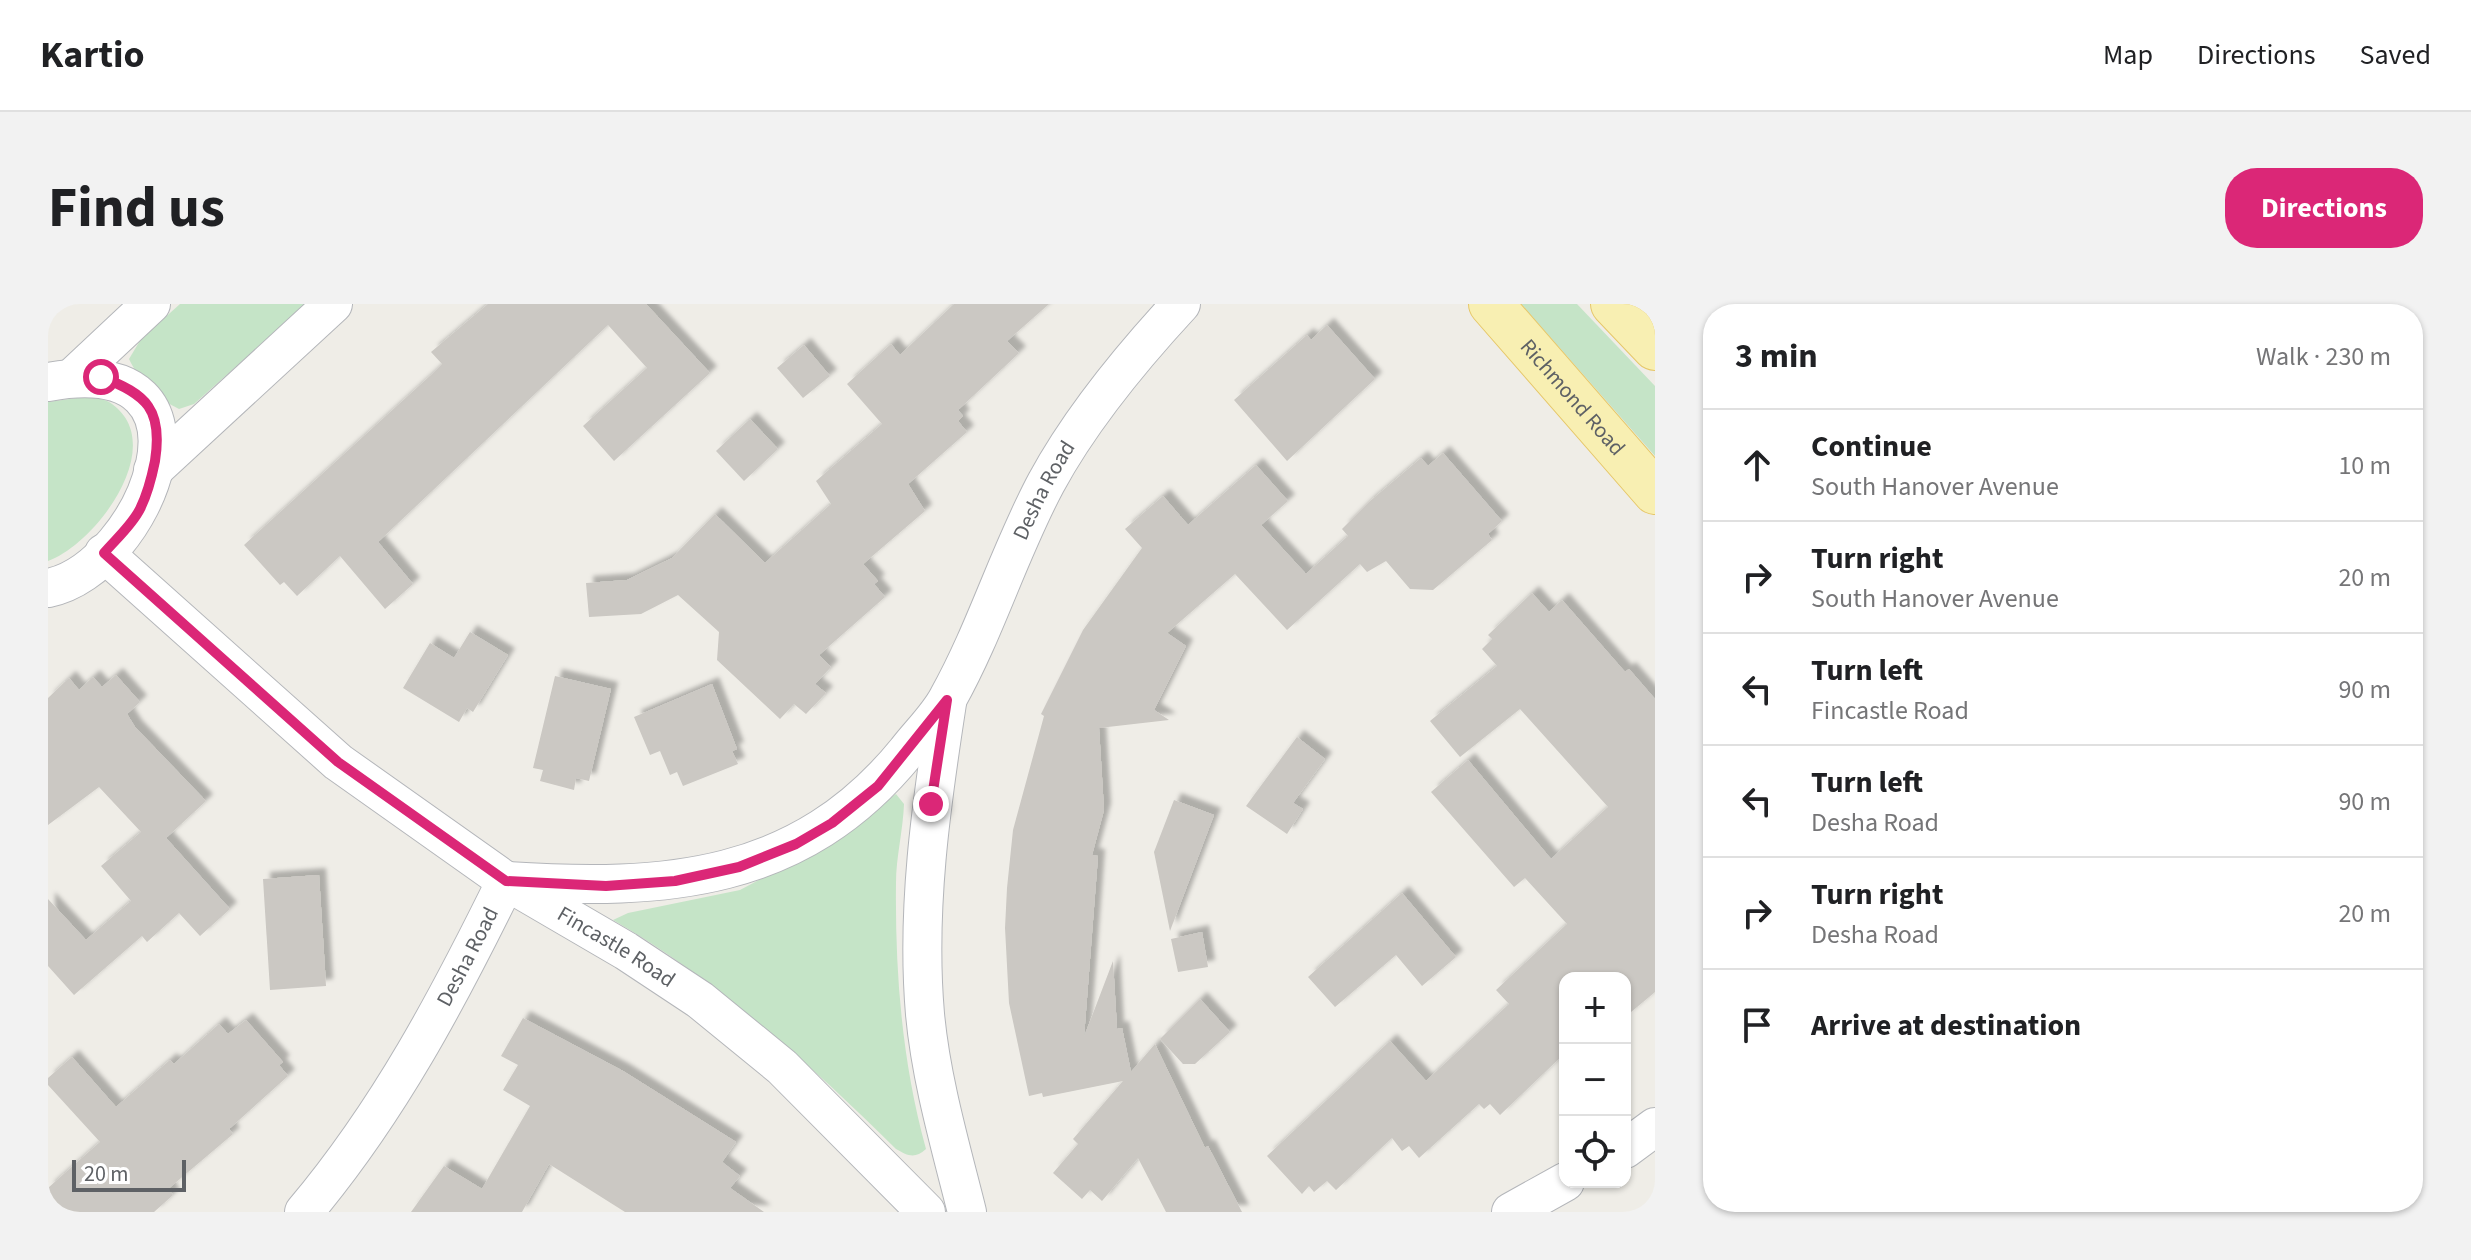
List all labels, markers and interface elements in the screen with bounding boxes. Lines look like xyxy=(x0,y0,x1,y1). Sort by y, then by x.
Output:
text: Kartio xyxy=(40,28,145,82)
text: Map xyxy=(2103,35,2153,75)
text: Directions xyxy=(2197,35,2316,75)
text: Saved xyxy=(2360,35,2431,75)
button: Directions xyxy=(2225,168,2423,248)
text: Find us xyxy=(48,169,225,248)
street label: Richmond Road xyxy=(1512,332,1633,463)
text: 3 min xyxy=(1735,332,1818,381)
text: Walk · 230 m xyxy=(2256,338,2391,375)
route start xyxy=(83,359,119,395)
text: Continue xyxy=(1811,425,1932,468)
street label: Desha Road xyxy=(1005,434,1083,545)
icon: ahead xyxy=(1735,443,1779,487)
text: 10 m xyxy=(2338,447,2391,484)
text: South Hanover Avenue xyxy=(1811,468,2059,505)
text: Turn right xyxy=(1811,537,1943,580)
icon: right xyxy=(1735,555,1779,599)
text: 20 m xyxy=(2338,559,2391,596)
text: South Hanover Avenue xyxy=(1811,580,2059,617)
text: Turn left xyxy=(1811,649,1923,692)
icon: left xyxy=(1735,667,1779,711)
text: 90 m xyxy=(2338,671,2391,708)
text: Fincastle Road xyxy=(1811,692,1969,729)
text: Turn left xyxy=(1811,761,1923,804)
icon: left xyxy=(1735,779,1779,823)
text: 90 m xyxy=(2338,783,2391,820)
route end xyxy=(913,786,949,822)
text: Desha Road xyxy=(1811,804,1939,841)
text: Turn right xyxy=(1811,873,1943,916)
icon: right xyxy=(1735,891,1779,935)
text: 20 m xyxy=(2338,895,2391,932)
street label: Fincastle Road xyxy=(551,898,682,995)
street label: Desha Road xyxy=(428,901,507,1012)
text: Desha Road xyxy=(1811,916,1939,953)
map controls xyxy=(1559,972,1631,1188)
button: + xyxy=(1559,972,1631,1044)
icon: arrive xyxy=(1735,1003,1779,1047)
text: Arrive at destination xyxy=(1811,1004,2081,1047)
button: − xyxy=(1559,1044,1631,1116)
button: locate xyxy=(1559,1116,1631,1188)
scale bar xyxy=(72,1156,186,1192)
text: 20 m xyxy=(84,1158,129,1190)

